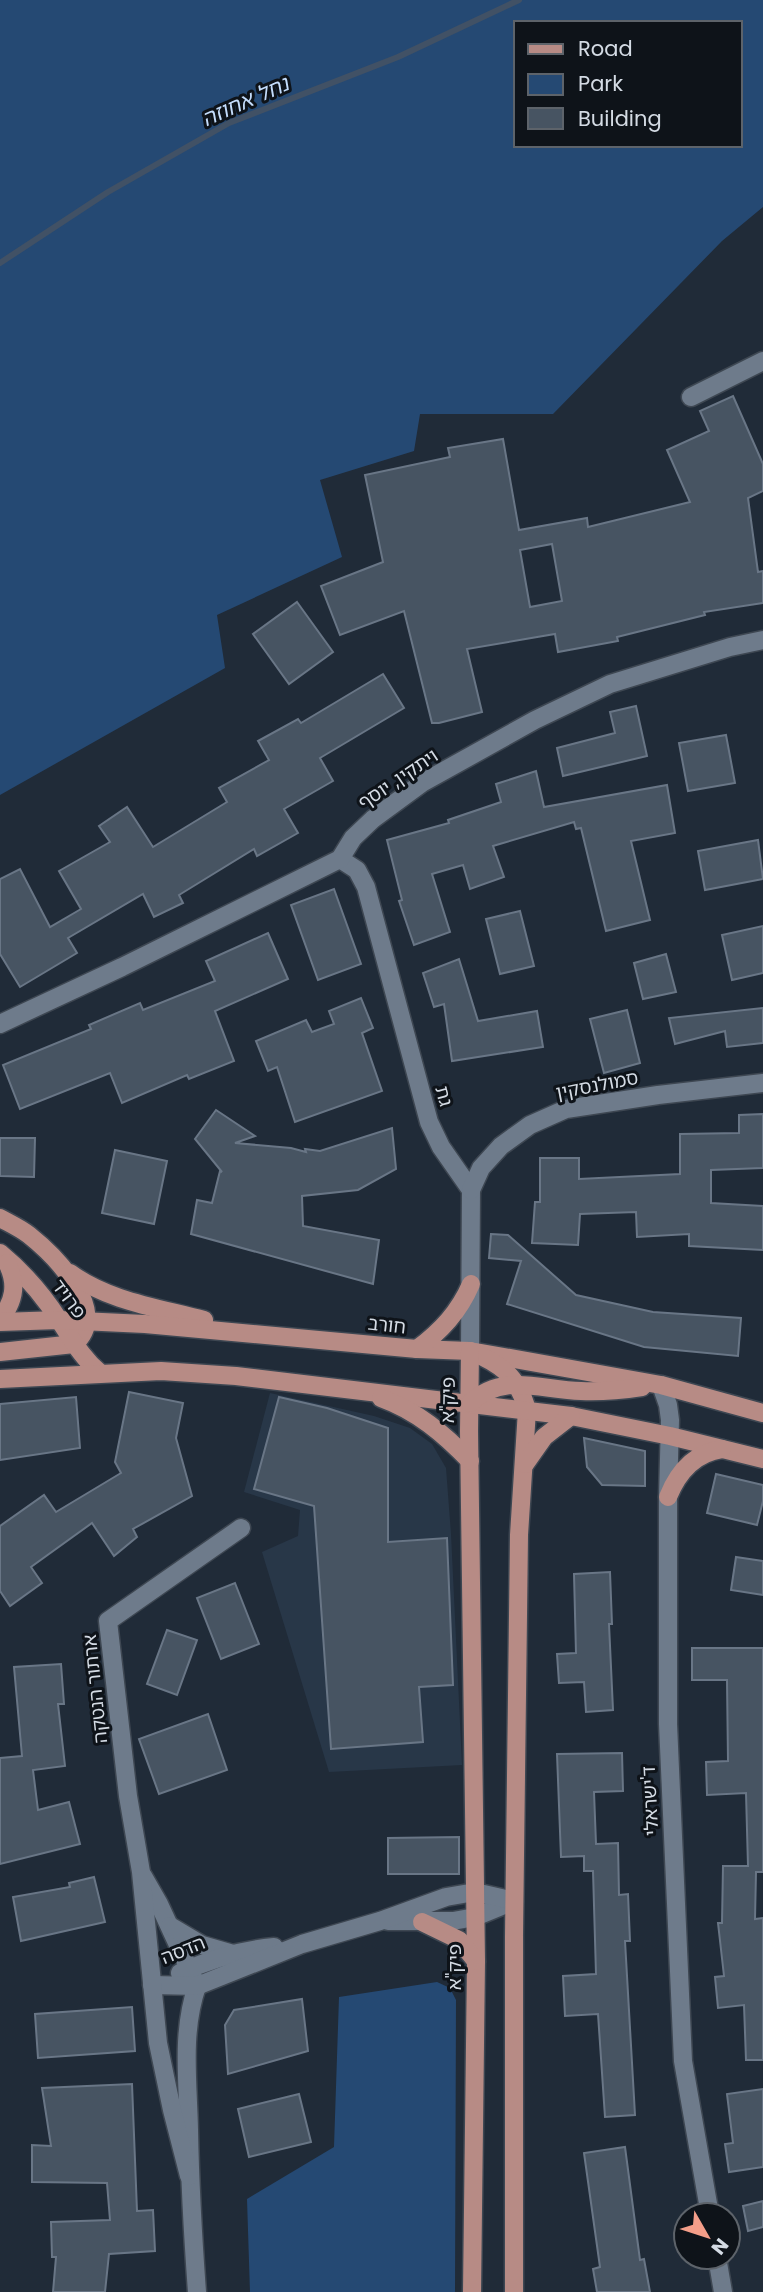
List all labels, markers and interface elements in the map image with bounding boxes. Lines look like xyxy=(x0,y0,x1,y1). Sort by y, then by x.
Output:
legend xyxy=(514,21,742,147)
text: Road xyxy=(578,34,633,63)
water label: נחל אחוזה xyxy=(197,68,295,133)
text: Park xyxy=(578,69,623,98)
text: Building xyxy=(578,104,662,133)
street label: ויתקין, יוסף xyxy=(353,742,443,816)
street label: סמולנסקין xyxy=(553,1064,641,1106)
street label: גת xyxy=(428,1083,460,1109)
street label: פרויד xyxy=(45,1274,93,1324)
street label: חורב xyxy=(367,1310,407,1340)
street label: פיק"א xyxy=(434,1377,462,1423)
street label: ארתור הנטקה xyxy=(76,1633,114,1745)
street label: ד'ישראלי xyxy=(635,1765,665,1837)
street label: הדסה xyxy=(157,1929,209,1971)
street label: פיק"א xyxy=(441,1944,468,1990)
north arrow xyxy=(672,2201,742,2271)
text: N xyxy=(705,2232,735,2260)

